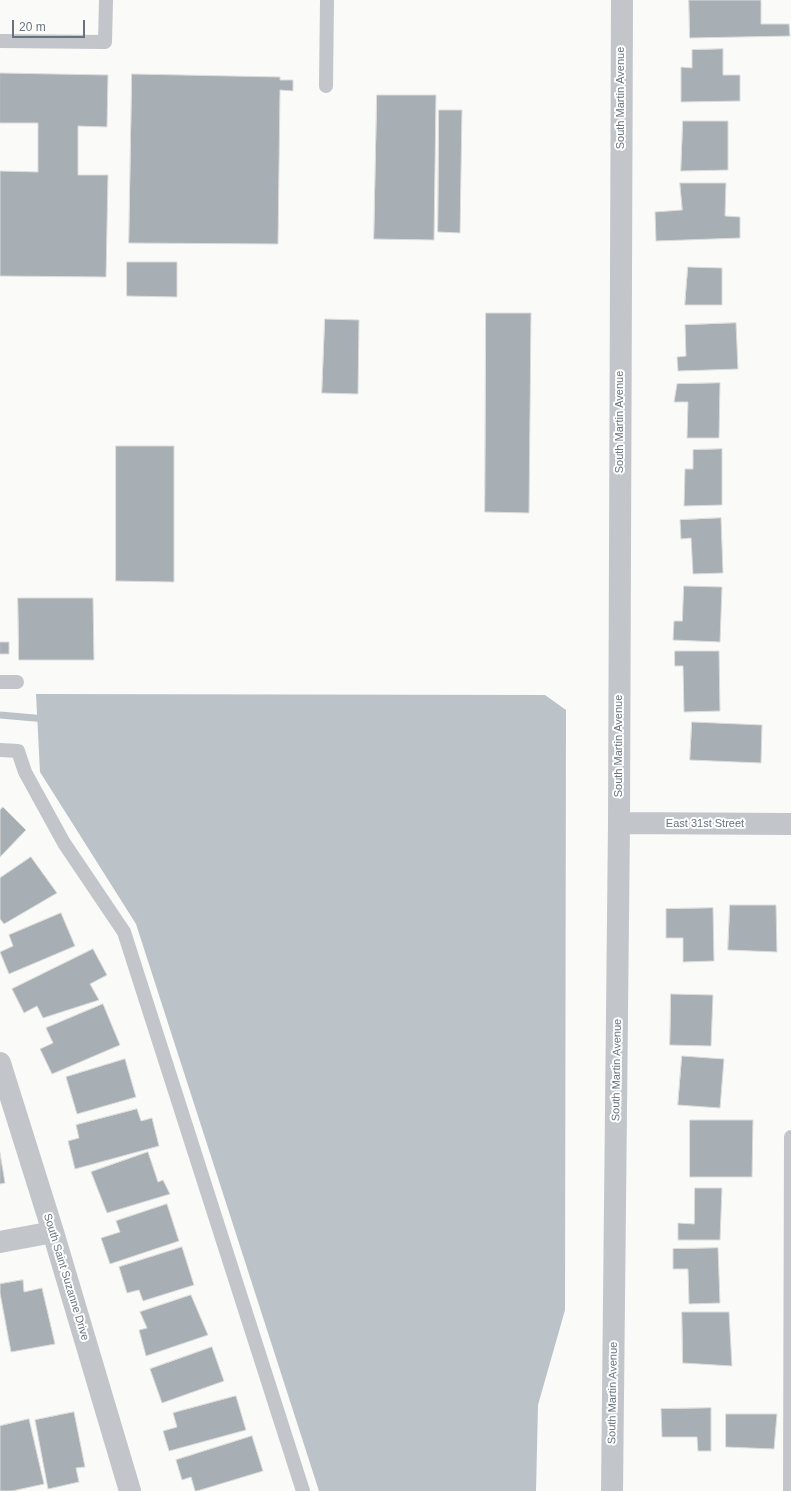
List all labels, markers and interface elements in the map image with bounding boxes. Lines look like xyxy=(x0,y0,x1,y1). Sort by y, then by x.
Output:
scale bar xyxy=(14,12,87,38)
text: 20 m xyxy=(19,20,46,34)
street label: South Martin Avenue xyxy=(614,47,628,149)
street label: South Martin Avenue xyxy=(613,371,627,473)
street label: South Martin Avenue xyxy=(612,695,626,797)
street label: East 31st Street xyxy=(666,817,744,831)
street label: South Martin Avenue xyxy=(610,1019,624,1121)
street label: South Saint Suzanne Drive xyxy=(40,1212,92,1342)
street label: South Martin Avenue xyxy=(606,1342,620,1444)

